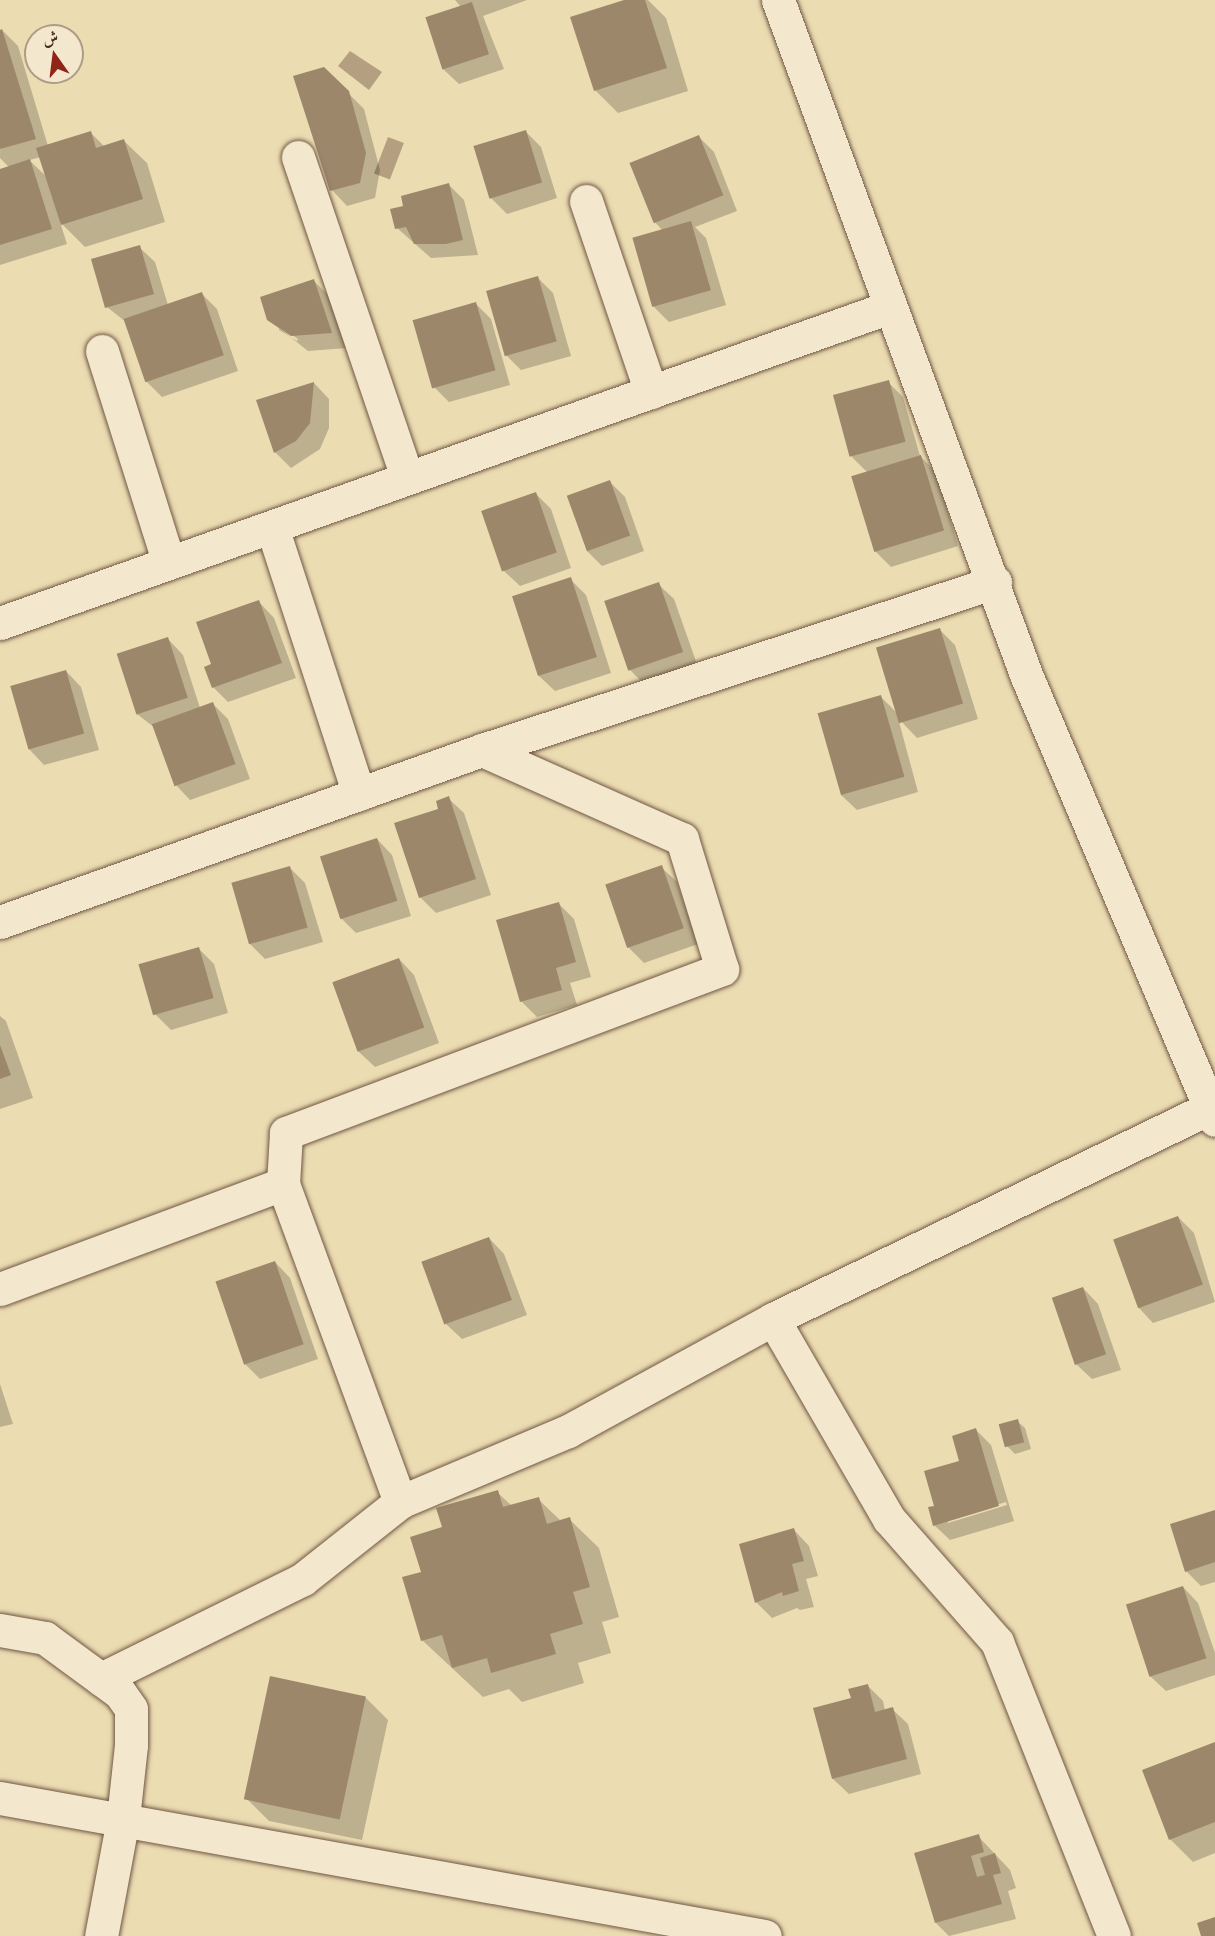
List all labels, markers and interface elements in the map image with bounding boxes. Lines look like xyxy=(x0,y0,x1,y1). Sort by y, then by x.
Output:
north arrow xyxy=(24,24,84,84)
text: ش xyxy=(40,27,60,50)

